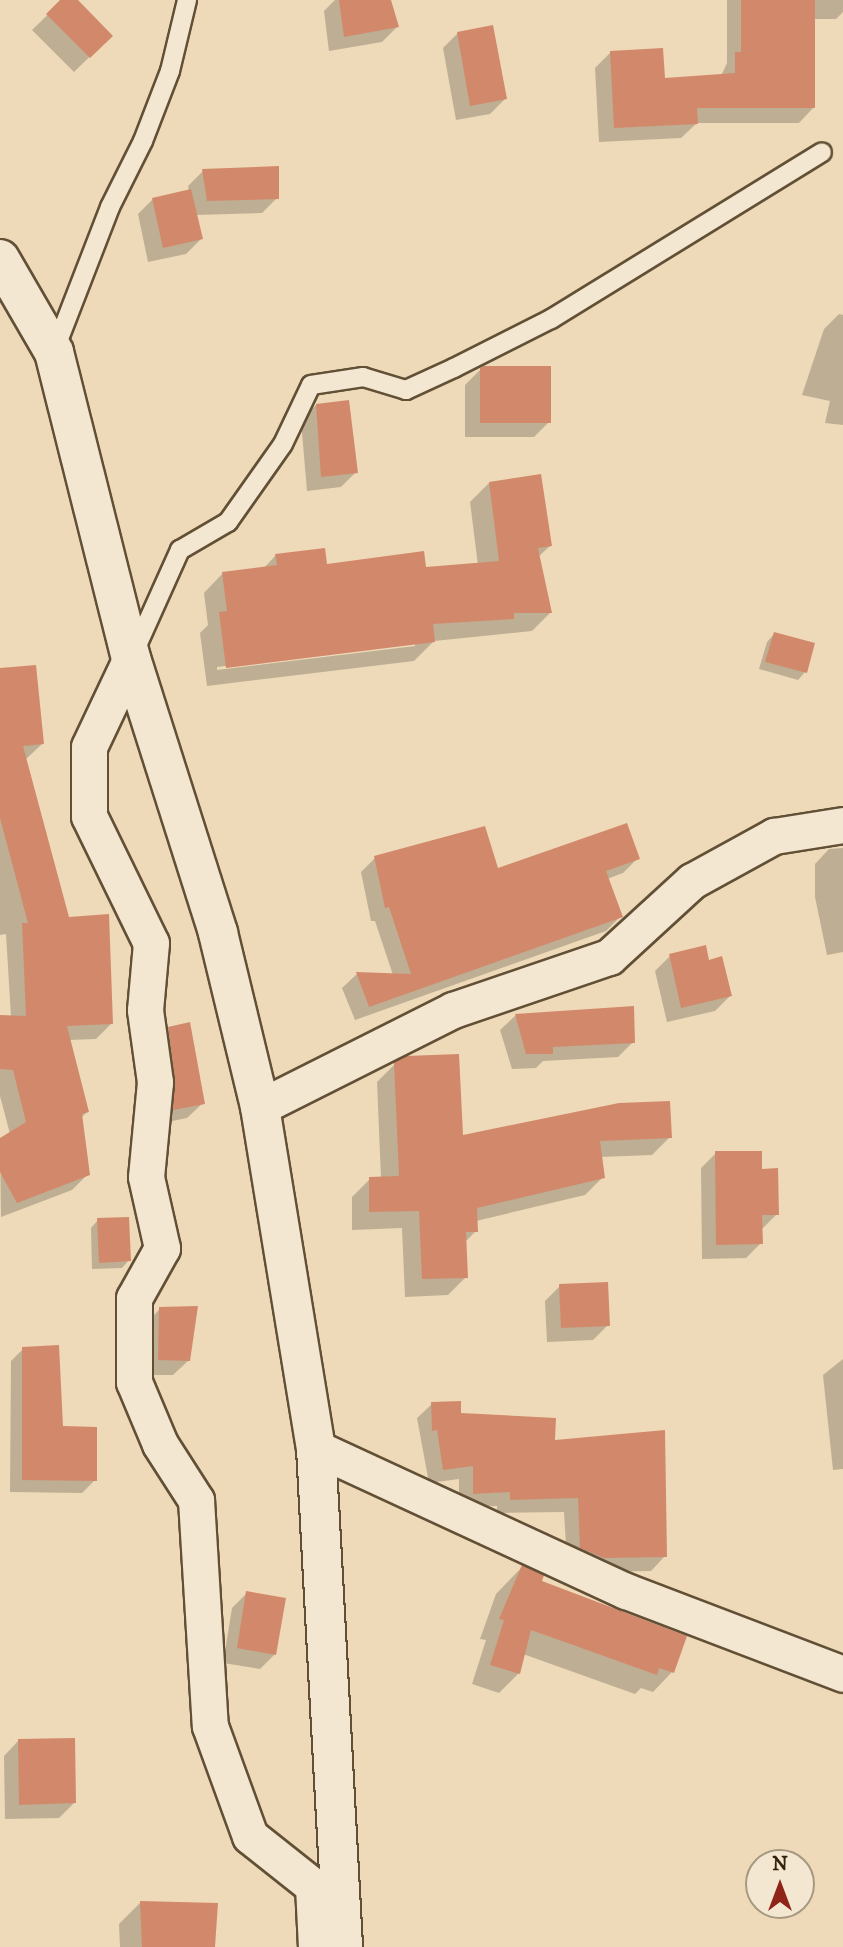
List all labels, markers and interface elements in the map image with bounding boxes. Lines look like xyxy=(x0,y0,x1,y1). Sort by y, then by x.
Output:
north arrow xyxy=(745,1849,815,1919)
text: N xyxy=(772,1853,788,1876)

